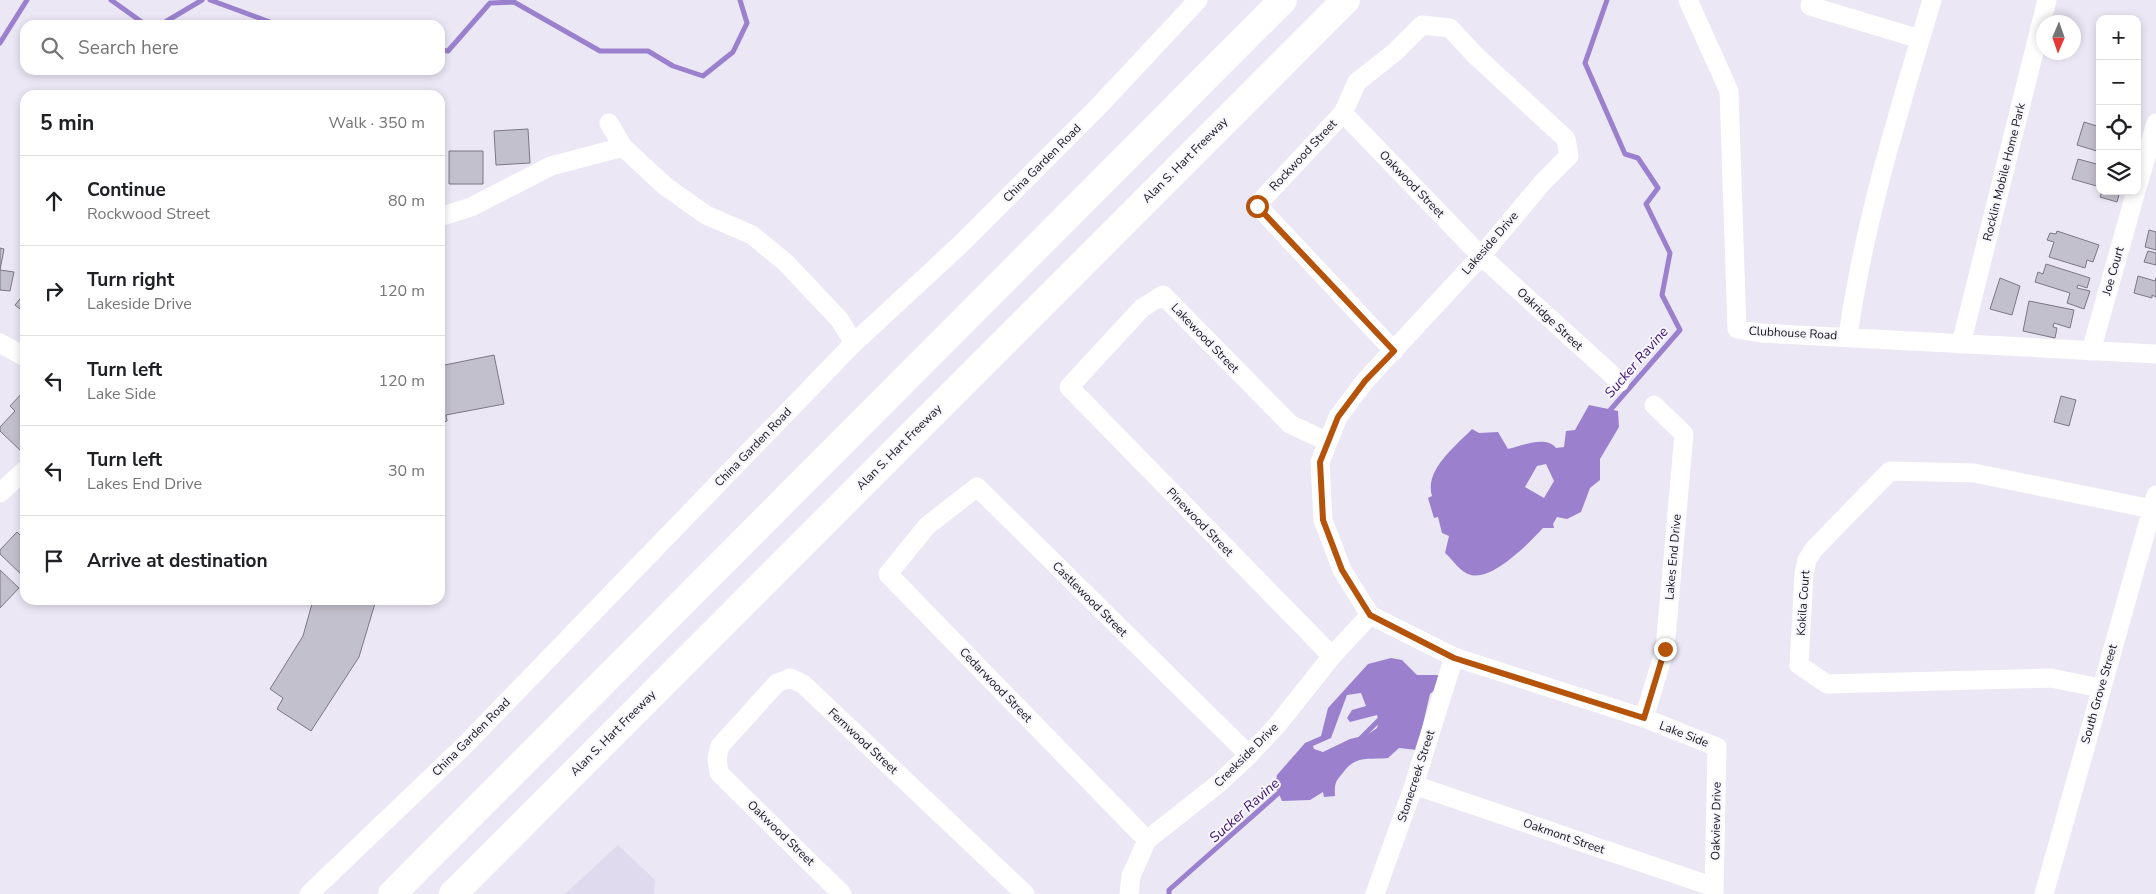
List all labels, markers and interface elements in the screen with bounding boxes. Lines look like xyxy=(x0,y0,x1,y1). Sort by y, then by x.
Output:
north arrow xyxy=(2036,15,2081,60)
map controls xyxy=(2096,15,2141,195)
button: + xyxy=(2096,15,2141,60)
search box xyxy=(20,20,445,75)
icon: search xyxy=(38,34,66,62)
text: Search here xyxy=(78,35,179,61)
button: − xyxy=(2096,60,2141,105)
street label: Rocklin Mobile Home Park xyxy=(1979,100,2029,243)
button: locate xyxy=(2096,105,2141,150)
text: 5 min xyxy=(40,109,94,137)
text: Walk · 350 m xyxy=(329,112,425,134)
street label: Alan S. Hart Freeway xyxy=(1139,113,1232,206)
street label: Rockwood Street xyxy=(1266,115,1341,194)
street label: China Garden Road xyxy=(999,120,1085,206)
street label: Oakwood Street xyxy=(1376,147,1449,222)
button: layers xyxy=(2096,150,2141,195)
text: Continue xyxy=(87,177,166,203)
icon: ahead xyxy=(40,187,68,215)
text: 80 m xyxy=(388,190,425,212)
route start xyxy=(1246,195,1269,218)
text: Rockwood Street xyxy=(87,203,210,225)
street label: Lakeside Drive xyxy=(1458,208,1522,278)
street label: Joe Court xyxy=(2098,244,2128,298)
text: Turn right xyxy=(87,267,174,293)
icon: right xyxy=(40,277,68,305)
text: 120 m xyxy=(378,280,425,302)
street label: Oakridge Street xyxy=(1514,284,1587,354)
text: Lakeside Drive xyxy=(87,293,192,315)
street label: Lakewood Street xyxy=(1168,300,1243,377)
water label: Sucker Ravine xyxy=(1600,322,1673,402)
street label: Clubhouse Road xyxy=(1748,323,1838,343)
text: Turn left xyxy=(87,357,162,383)
icon: left xyxy=(40,367,68,395)
text: 120 m xyxy=(378,370,425,392)
text: Lake Side xyxy=(87,383,156,405)
street label: Alan S. Hart Freeway xyxy=(853,400,946,493)
street label: China Garden Road xyxy=(711,404,795,490)
text: Turn left xyxy=(87,447,162,473)
icon: left xyxy=(40,457,68,485)
text: 30 m xyxy=(388,460,425,482)
text: Lakes End Drive xyxy=(87,473,202,495)
street label: Pinewood Street xyxy=(1163,484,1237,560)
street label: Lakes End Drive xyxy=(1661,513,1685,601)
icon: arrive xyxy=(40,547,68,575)
text: Arrive at destination xyxy=(87,548,268,574)
street label: Castlewood Street xyxy=(1049,558,1132,641)
street label: Kokila Court xyxy=(1793,569,1813,636)
route end xyxy=(1654,638,1677,661)
street label: South Grove Street xyxy=(2077,642,2121,746)
street label: Cedarwood Street xyxy=(956,644,1036,726)
street label: Alan S. Hart Freeway xyxy=(567,686,660,779)
street label: China Garden Road xyxy=(428,694,514,780)
street label: Fernwood Street xyxy=(825,704,902,778)
street label: Lake Side xyxy=(1657,717,1711,751)
street label: Creekside Drive xyxy=(1210,719,1282,791)
street label: Stonecreek Street xyxy=(1394,727,1439,824)
water label: Sucker Ravine xyxy=(1205,773,1284,847)
street label: Oakview Drive xyxy=(1707,782,1725,860)
street label: Oakwood Street xyxy=(744,797,819,870)
street label: Oakmont Street xyxy=(1521,815,1608,858)

